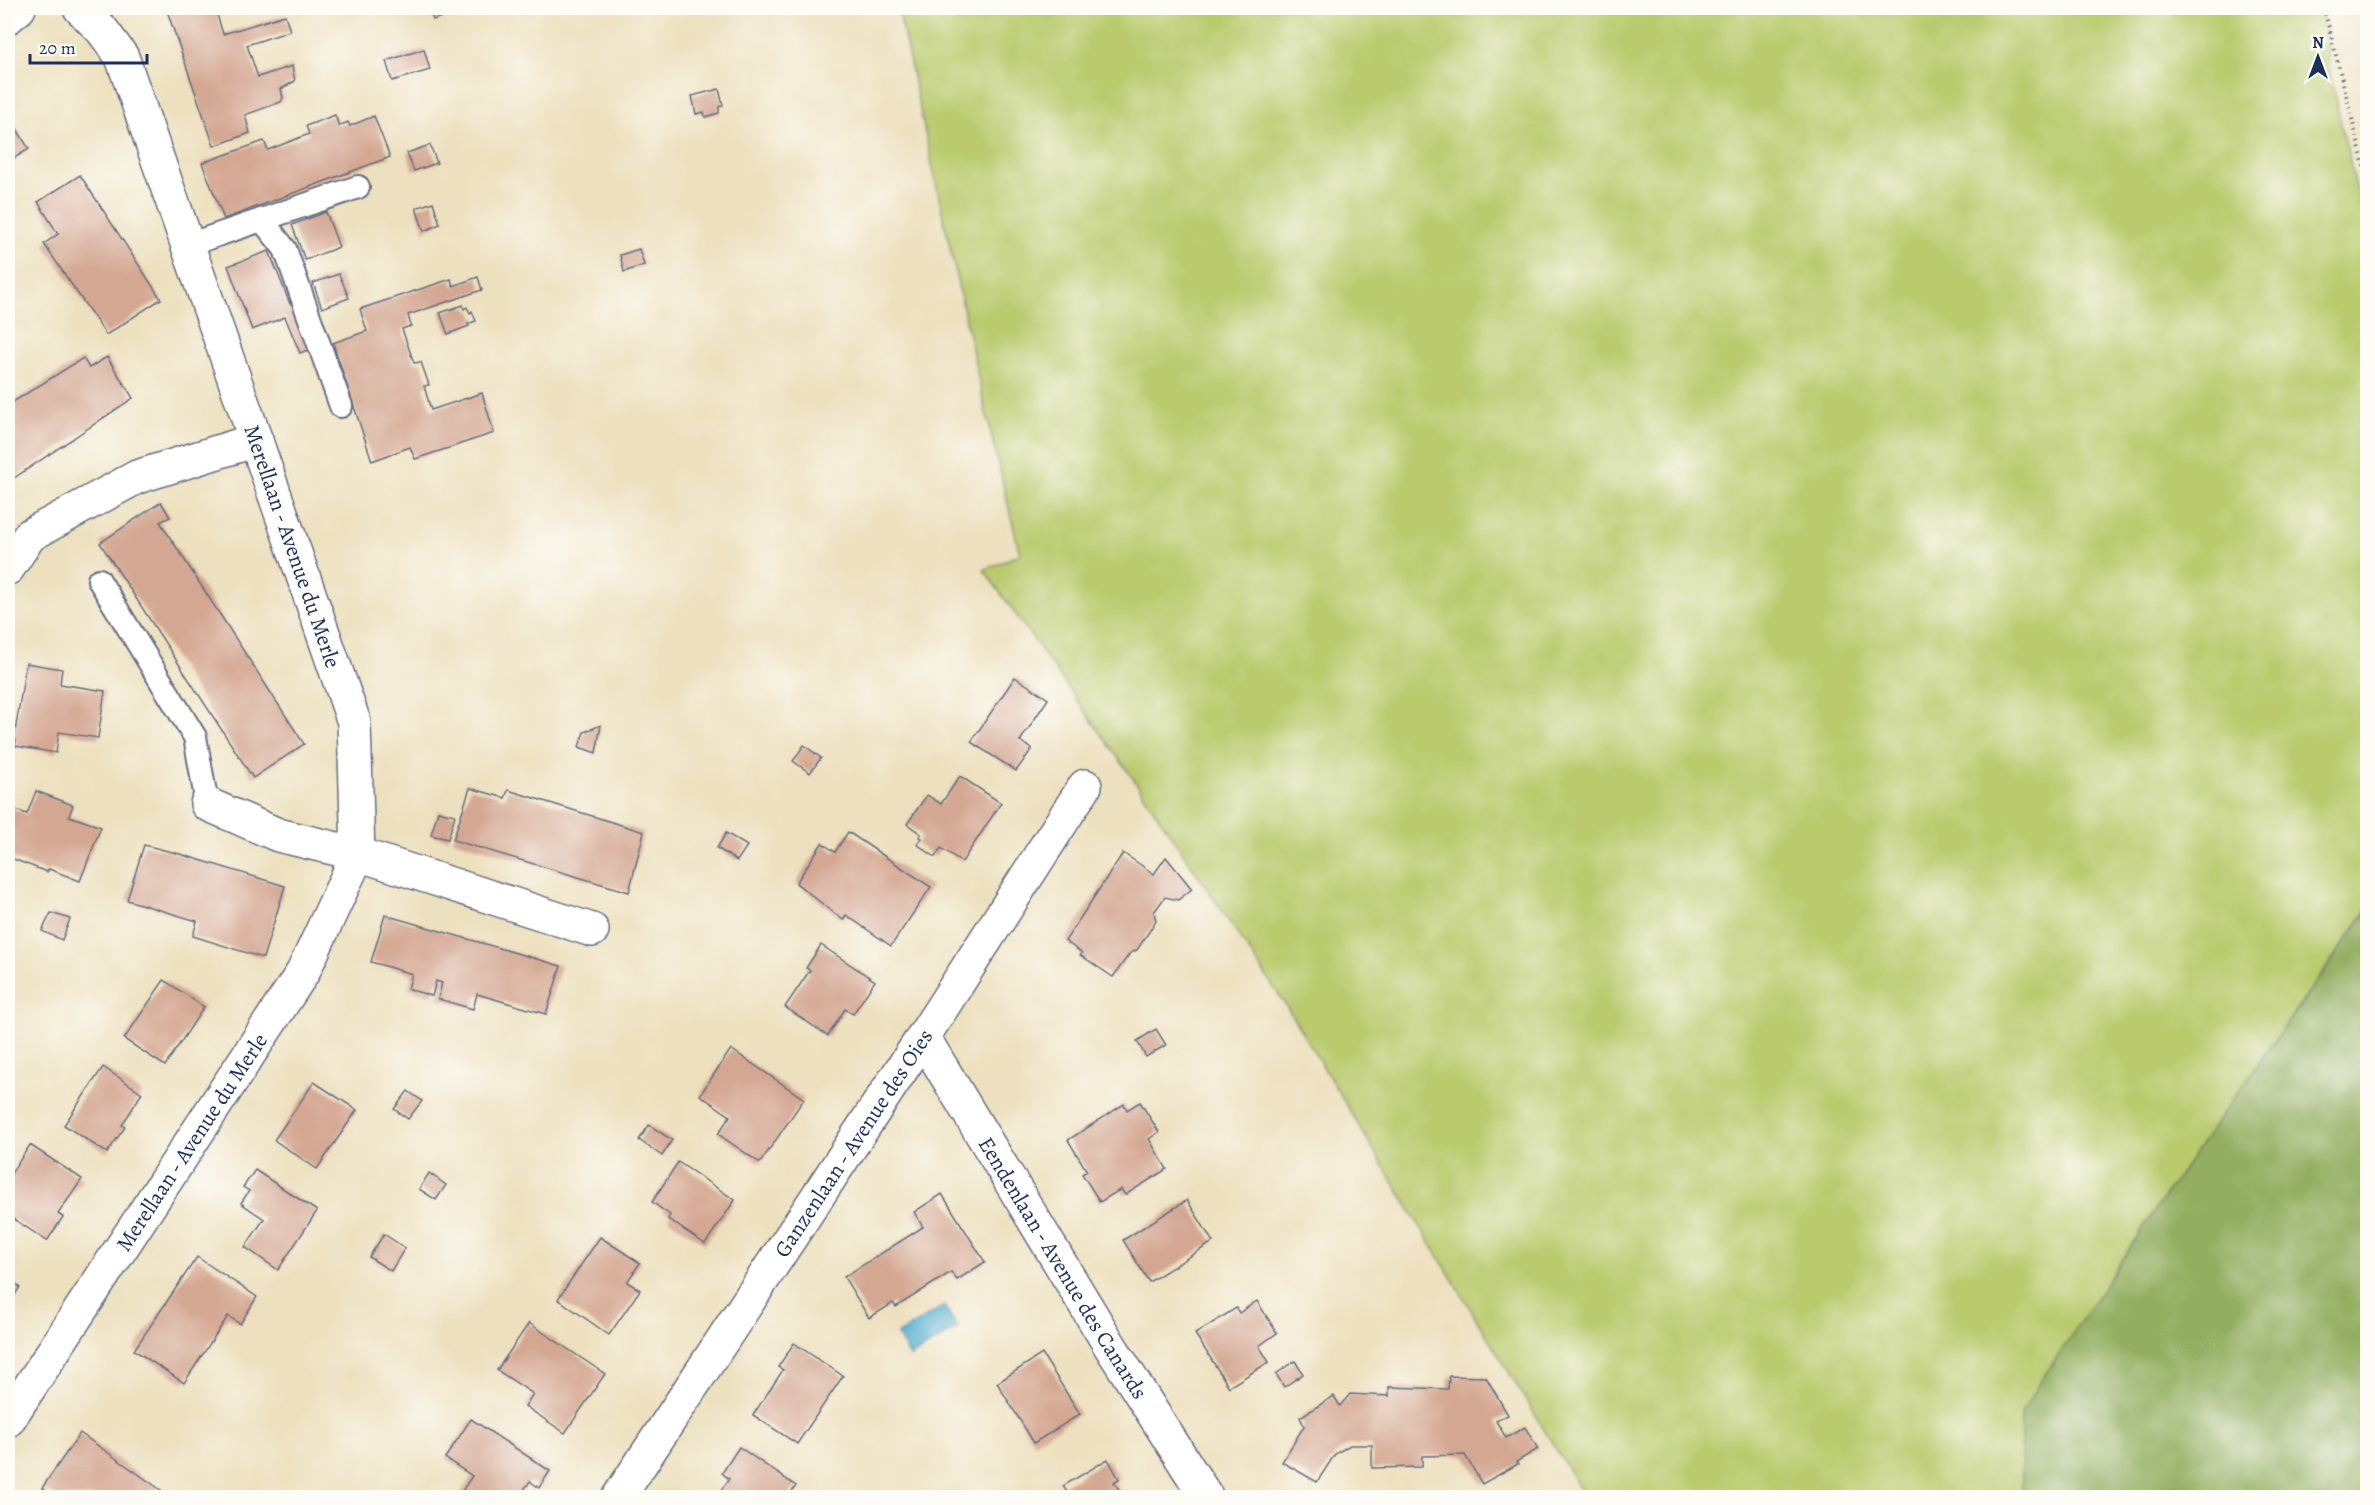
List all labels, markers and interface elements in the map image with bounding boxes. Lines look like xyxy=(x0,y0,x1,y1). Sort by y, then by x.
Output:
scale bar xyxy=(30,27,147,65)
north arrow xyxy=(2288,27,2348,87)
text: N xyxy=(2312,32,2324,54)
text: 20 m xyxy=(39,36,76,60)
street label: Merellaan - Avenue du Merle xyxy=(236,421,348,672)
street label: Ganzenlaan - Avenue des Oies xyxy=(767,1023,940,1263)
street label: Merellaan - Avenue du Merle xyxy=(109,1028,275,1257)
street label: Eendenlaan - Avenue des Canards xyxy=(971,1131,1154,1405)

